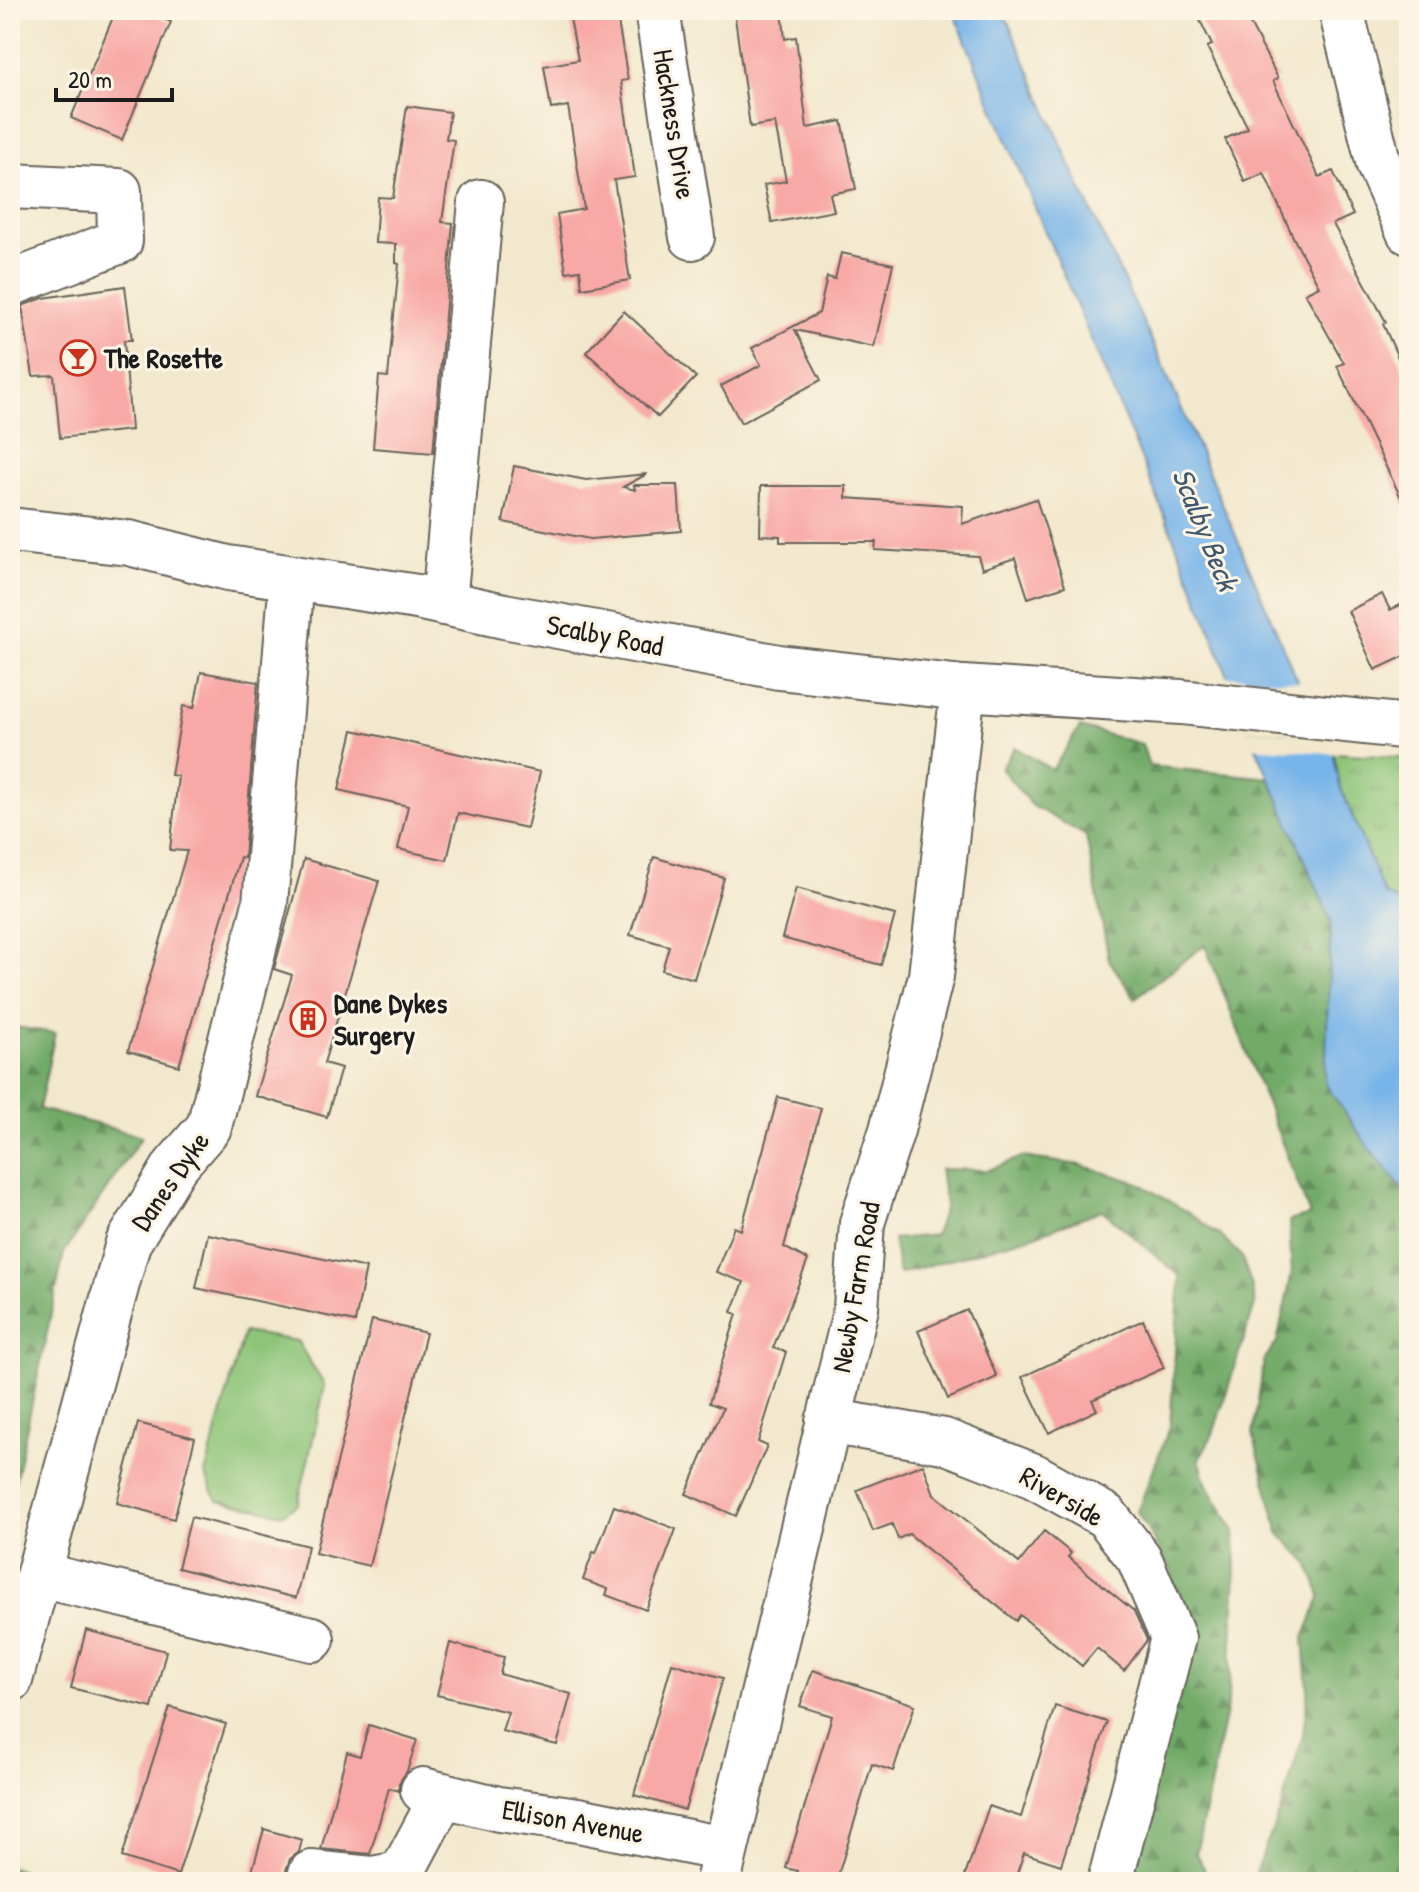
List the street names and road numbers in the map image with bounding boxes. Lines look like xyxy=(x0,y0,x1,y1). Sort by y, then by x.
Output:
street label: Hackness Drive xyxy=(644,46,706,202)
street label: Scalby Road xyxy=(544,605,667,665)
street label: Danes Dyke xyxy=(122,1124,218,1238)
street label: Newby Farm Road xyxy=(821,1199,889,1375)
street label: Riverside xyxy=(1013,1457,1111,1535)
street label: Ellison Avenue xyxy=(499,1790,647,1852)

